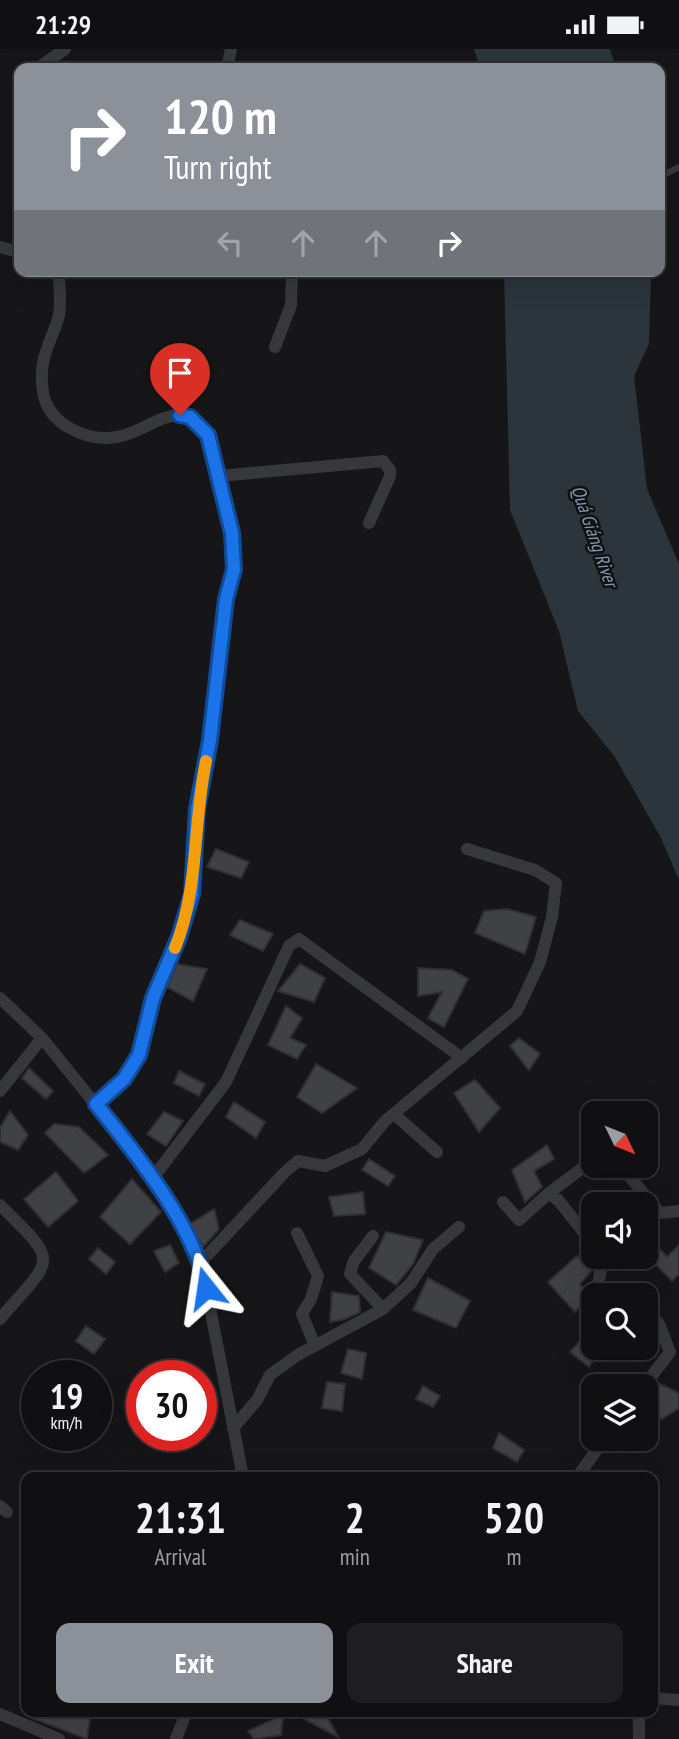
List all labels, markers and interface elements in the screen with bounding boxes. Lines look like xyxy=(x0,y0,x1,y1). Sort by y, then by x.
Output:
text: 21:29 xyxy=(35,8,91,41)
text: 120 m xyxy=(164,84,277,148)
icon: right xyxy=(49,91,140,182)
text: Turn right xyxy=(164,146,272,188)
icon: left xyxy=(211,224,249,262)
icon: ahead xyxy=(284,224,322,262)
icon: ahead xyxy=(357,224,395,262)
icon: right xyxy=(430,224,468,262)
pin xyxy=(150,343,210,415)
icon: arrive xyxy=(161,354,199,392)
water label: Quá Giáng River xyxy=(566,482,624,592)
north arrow xyxy=(581,1101,658,1178)
map controls xyxy=(581,1101,658,1451)
button: sound xyxy=(581,1192,658,1269)
position arrow xyxy=(169,1251,243,1325)
button: search xyxy=(581,1283,658,1360)
speed limit sign: 30 xyxy=(126,1360,217,1451)
text: 19 xyxy=(50,1373,83,1419)
button: layers xyxy=(581,1374,658,1451)
text: km/h xyxy=(51,1411,82,1434)
text: 21:31 xyxy=(135,1490,226,1545)
text: 2 xyxy=(345,1490,365,1545)
text: 520 xyxy=(484,1490,544,1545)
text: Arrival xyxy=(154,1542,206,1571)
text: min xyxy=(340,1542,370,1571)
text: m xyxy=(506,1542,521,1571)
button: Exit xyxy=(56,1623,333,1703)
button: Share xyxy=(347,1623,623,1703)

